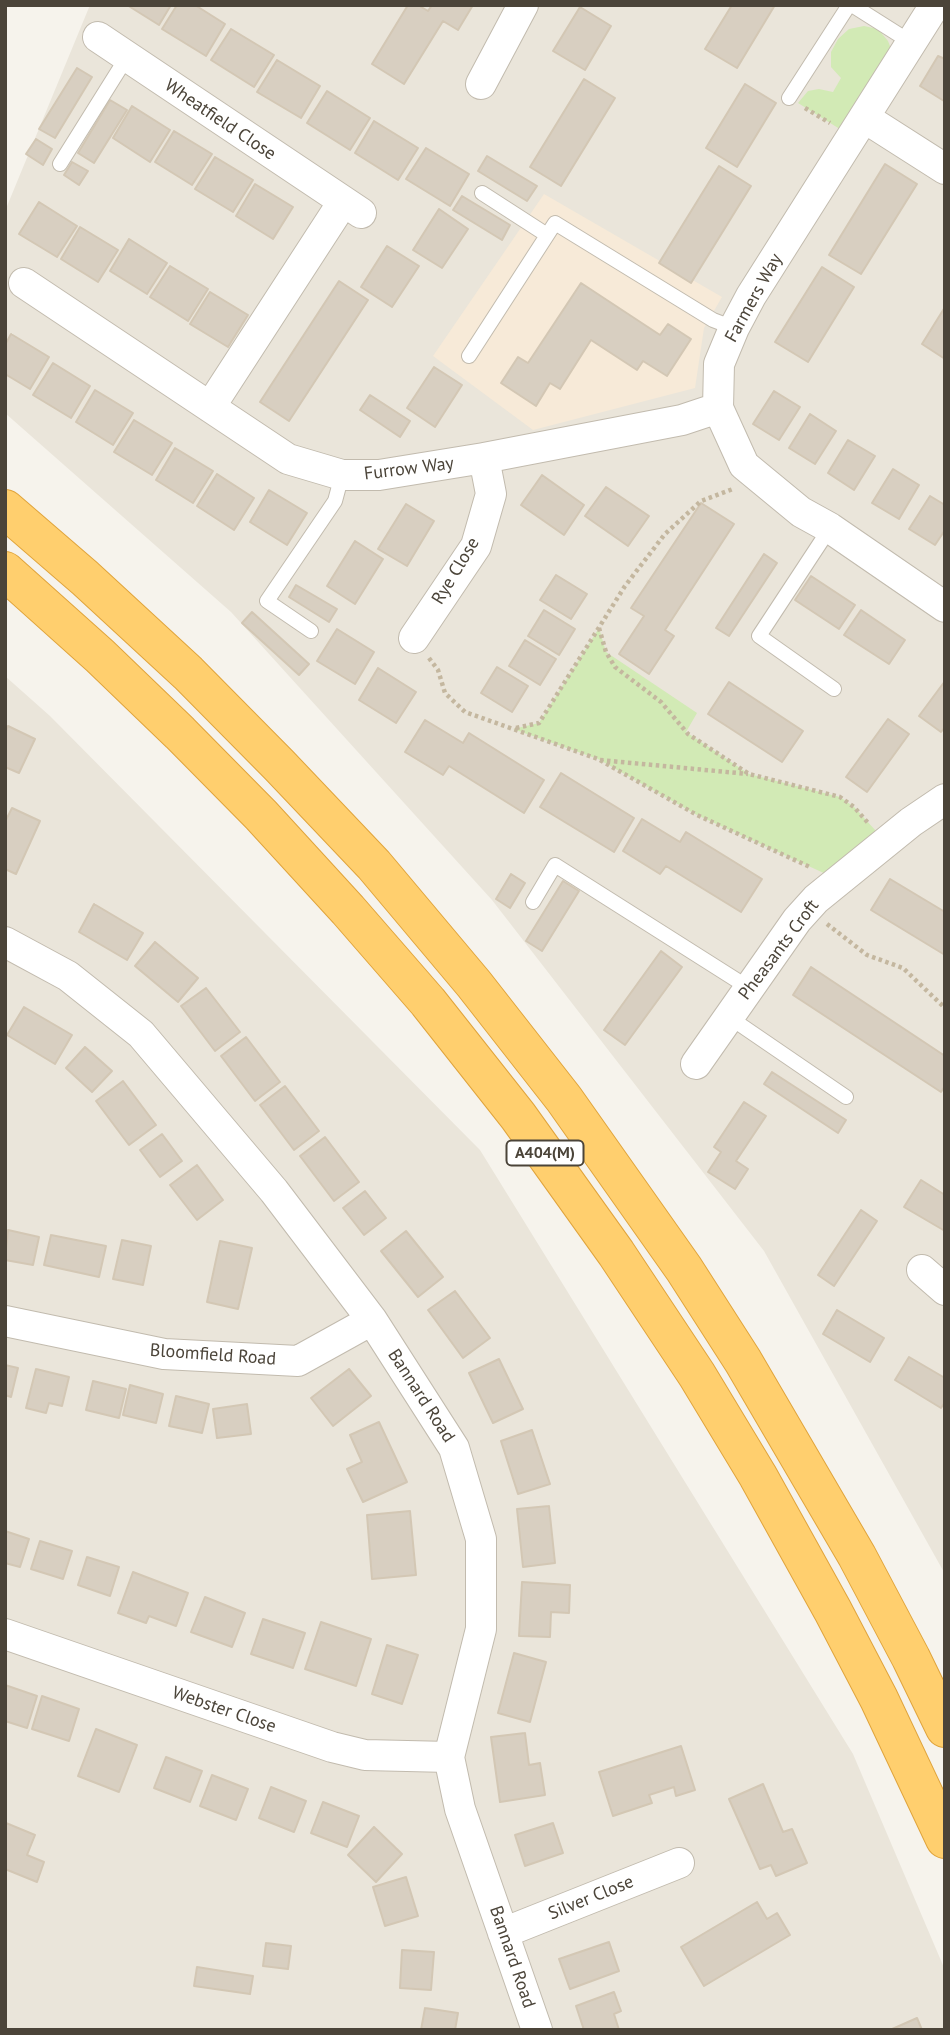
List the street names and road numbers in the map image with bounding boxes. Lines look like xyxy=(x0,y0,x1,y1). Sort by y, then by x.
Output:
street label: Wheatfield Close xyxy=(160,75,280,165)
street label: Farmers Way xyxy=(721,250,787,346)
street label: Furrow Way xyxy=(363,453,455,485)
street label: Rye Close xyxy=(428,534,484,608)
street label: Pheasants Croft xyxy=(734,896,824,1004)
road number: A404(M) xyxy=(506,1140,584,1166)
street label: Bloomfield Road xyxy=(149,1340,277,1370)
street label: Bannard Road xyxy=(383,1345,459,1447)
street label: Webster Close xyxy=(169,1682,279,1738)
street label: Silver Close xyxy=(545,1871,637,1925)
street label: Bannard Road xyxy=(484,1903,540,2011)

